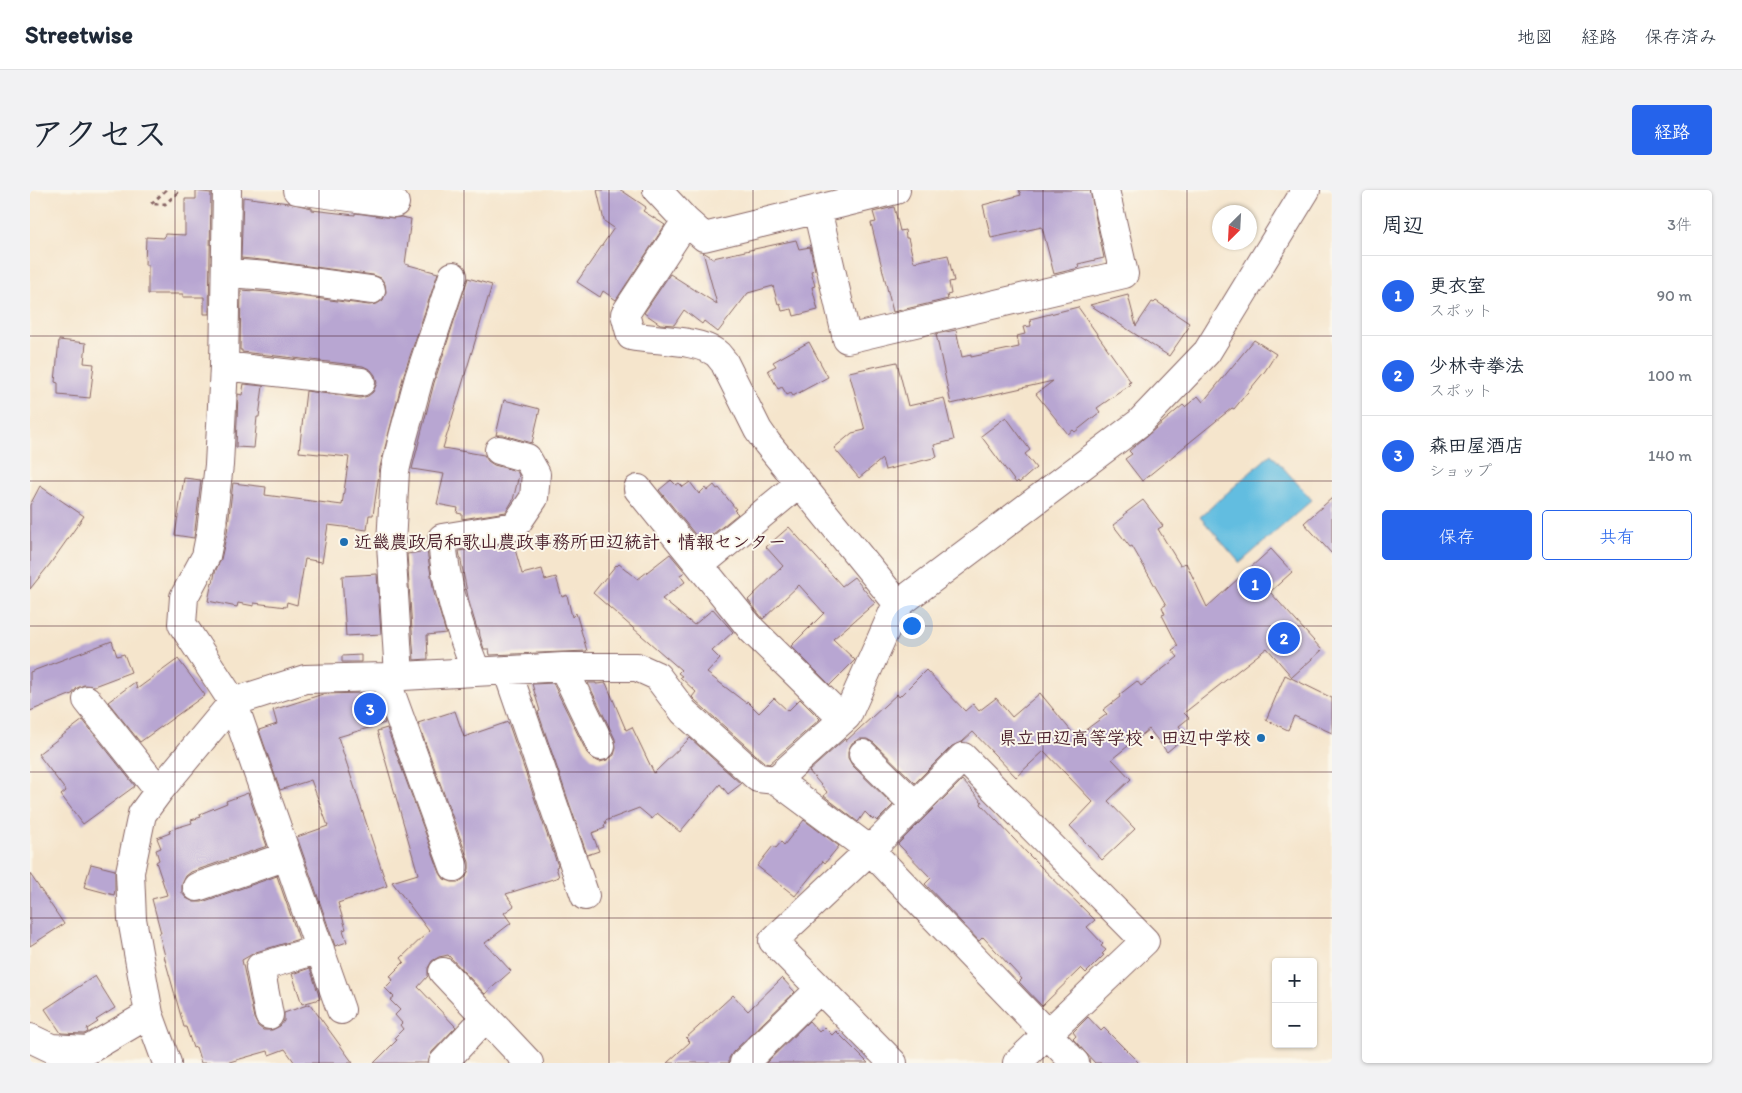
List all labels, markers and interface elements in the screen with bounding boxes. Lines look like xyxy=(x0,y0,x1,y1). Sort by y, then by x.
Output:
text: Streetwise xyxy=(25,20,133,49)
text: 地図 xyxy=(1517,26,1553,48)
text: 経路 xyxy=(1581,26,1617,48)
text: 保存済み xyxy=(1645,26,1717,48)
button: 経路 xyxy=(1632,105,1712,155)
text: アクセス xyxy=(30,113,168,155)
north arrow xyxy=(1212,205,1257,250)
text: 周辺 xyxy=(1382,212,1424,237)
text: 3件 xyxy=(1667,215,1692,234)
text: 更衣室 xyxy=(1429,274,1486,297)
text: 1 xyxy=(1394,286,1402,305)
text: 90 m xyxy=(1657,286,1692,305)
text: スポット xyxy=(1429,301,1493,320)
text: 少林寺拳法 xyxy=(1429,354,1524,377)
text: 2 xyxy=(1394,366,1402,385)
text: 100 m xyxy=(1648,366,1692,385)
text: スポット xyxy=(1429,381,1493,400)
text: 森田屋酒店 xyxy=(1429,434,1524,457)
text: 3 xyxy=(1394,446,1402,465)
text: 140 m xyxy=(1648,446,1692,465)
text: ショップ xyxy=(1429,461,1492,480)
button: 保存 xyxy=(1382,510,1532,560)
button: 共有 xyxy=(1542,510,1692,560)
place label: 近畿農政局和歌山農政事務所田辺統計・情報センター xyxy=(354,531,786,553)
marker: 近畿農政局和歌山農政事務所田辺統計・情報センター xyxy=(338,536,350,548)
pin: 1 xyxy=(1239,565,1271,603)
your location xyxy=(899,613,925,639)
pin: 2 xyxy=(1268,619,1300,657)
pin: 3 xyxy=(354,690,386,728)
place label: 県立田辺高等学校・田辺中学校 xyxy=(999,727,1251,749)
marker: 県立田辺高等学校・田辺中学校 xyxy=(1255,732,1267,744)
map controls xyxy=(1272,958,1317,1048)
button: + xyxy=(1272,958,1317,1003)
button: − xyxy=(1272,1003,1317,1048)

